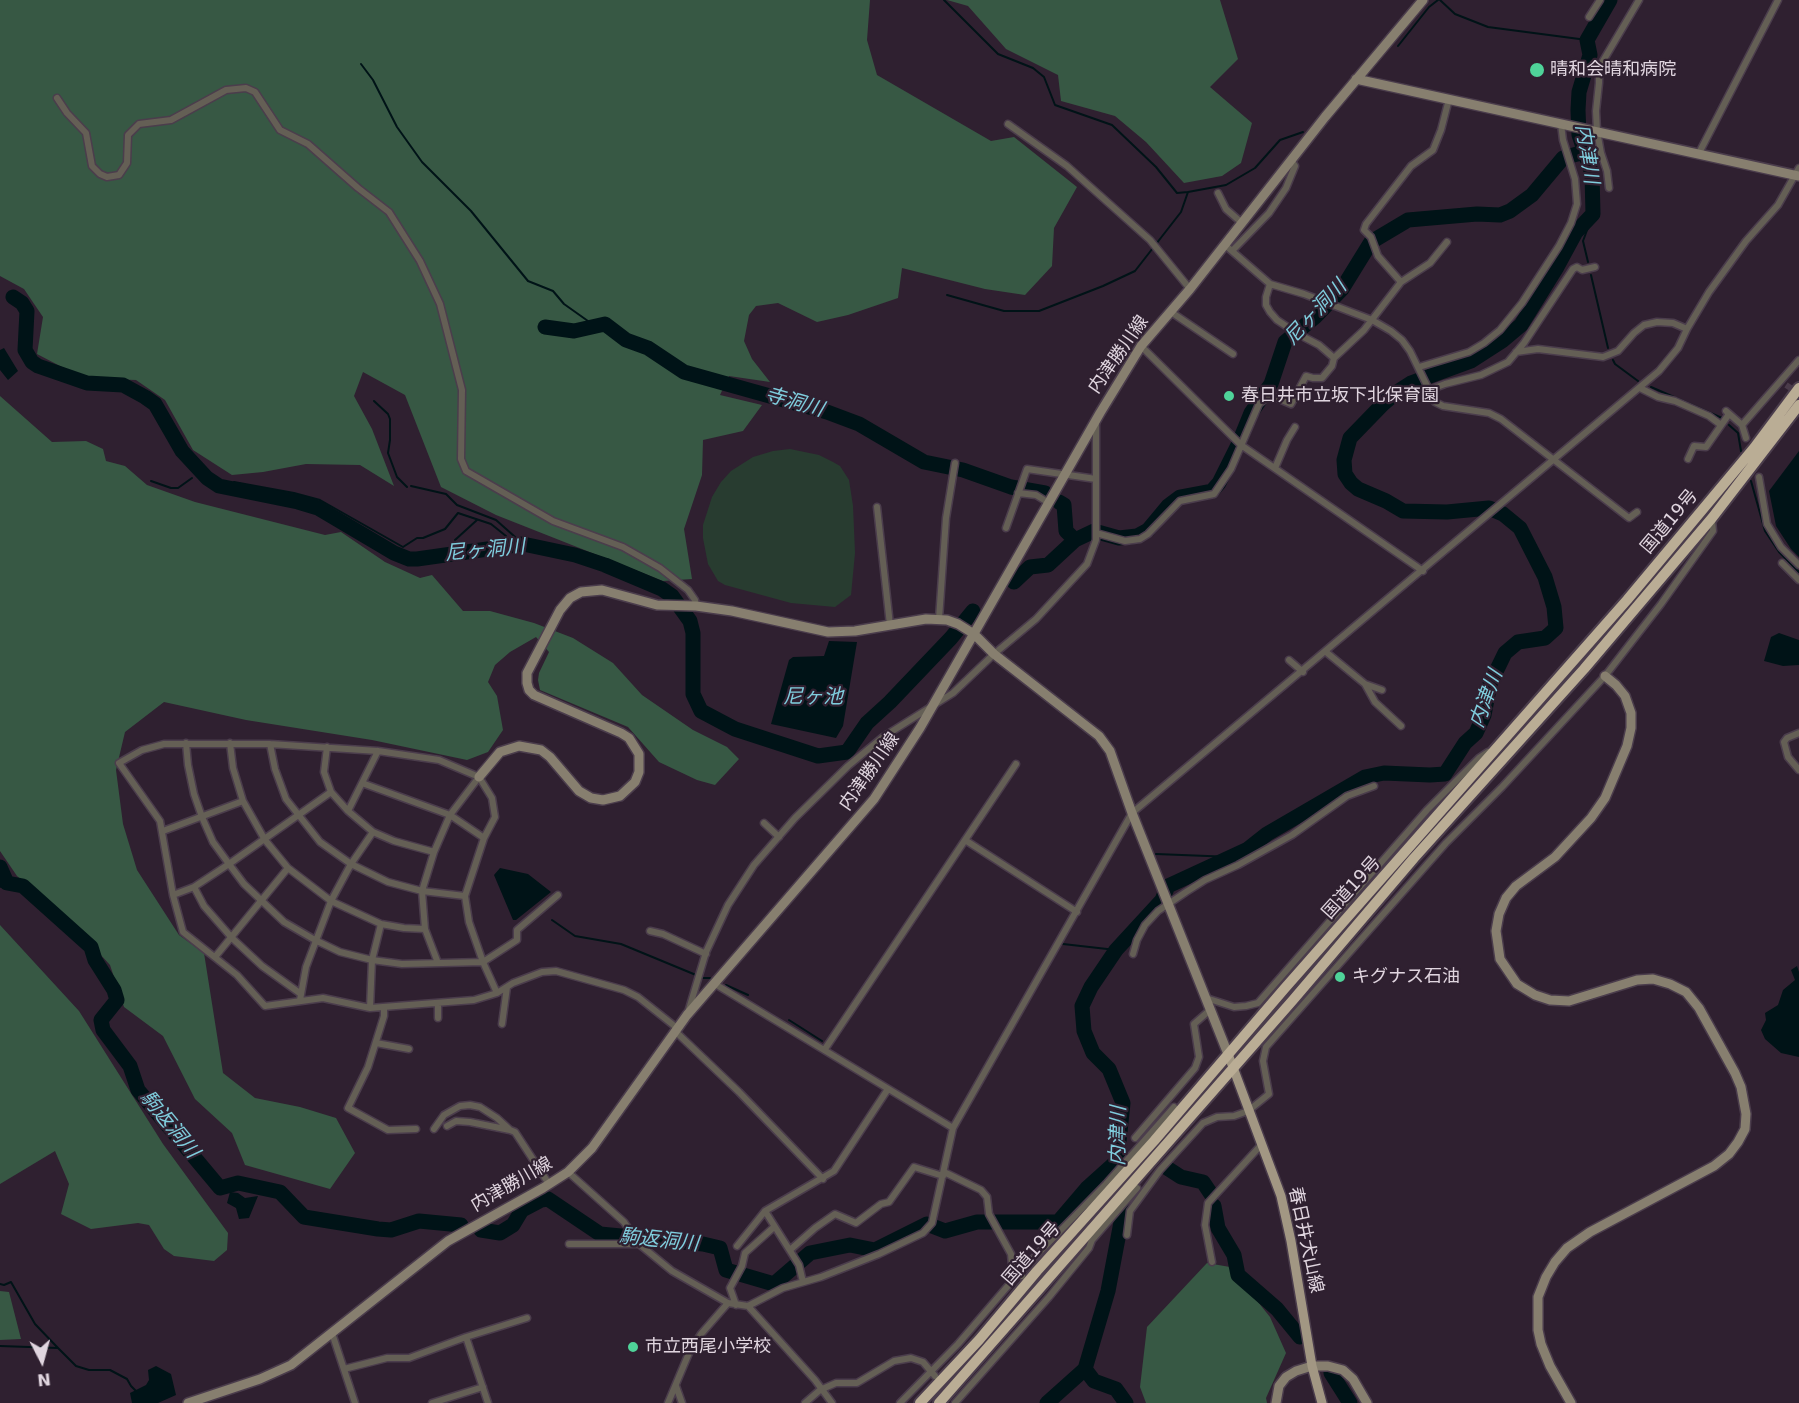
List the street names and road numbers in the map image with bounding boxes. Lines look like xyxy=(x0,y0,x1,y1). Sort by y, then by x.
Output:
street label: 内津勝川線 xyxy=(1084,312,1154,398)
street label: 国道19号 xyxy=(1637,486,1703,558)
street label: 内津勝川線 xyxy=(835,729,905,815)
street label: 国道19号 xyxy=(1318,852,1386,924)
street label: 内津勝川線 xyxy=(468,1153,556,1217)
street label: 春日井犬山線 xyxy=(1283,1185,1327,1295)
street label: 国道19号 xyxy=(999,1218,1065,1290)

